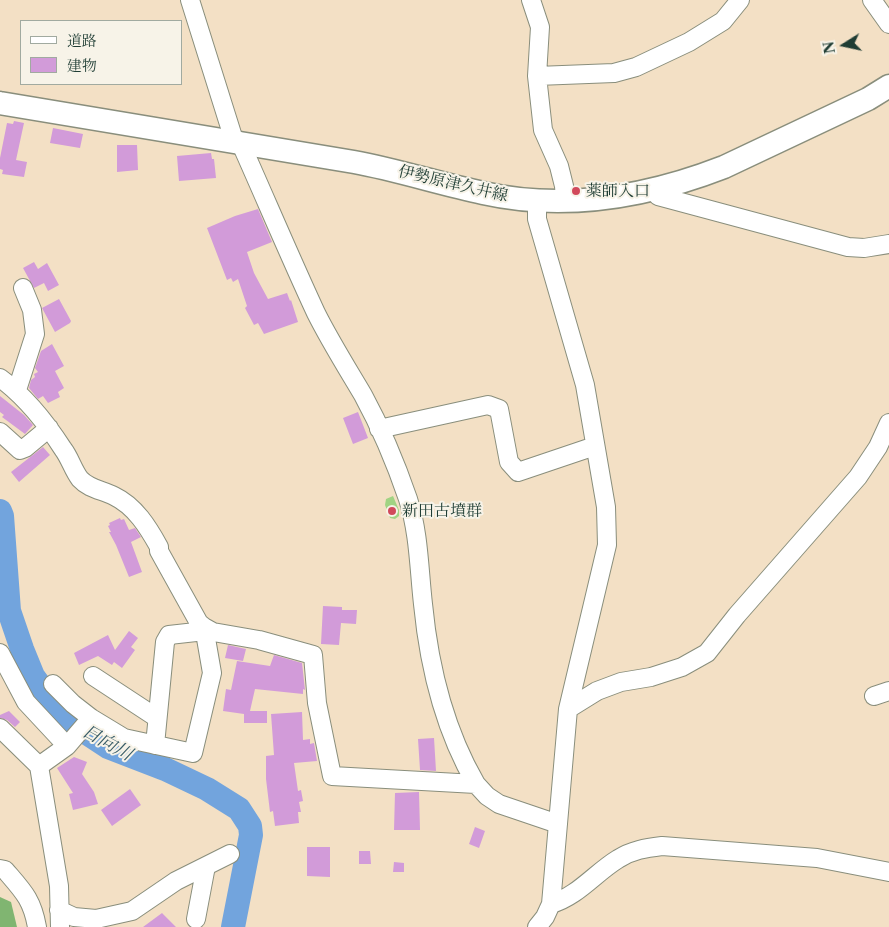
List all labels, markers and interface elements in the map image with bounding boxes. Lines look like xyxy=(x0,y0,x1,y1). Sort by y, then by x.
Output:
legend xyxy=(20,20,182,85)
north arrow xyxy=(819,20,869,70)
text: 道路 xyxy=(67,31,97,50)
text: N xyxy=(819,40,839,55)
text: 建物 xyxy=(67,56,97,75)
street label: 伊勢原津久井線 xyxy=(396,162,510,206)
place label: 薬師入口 xyxy=(586,181,650,201)
marker: 薬師入口 xyxy=(570,185,582,197)
place label: 新田古墳群 xyxy=(402,501,482,521)
marker: 新田古墳群 xyxy=(386,505,398,517)
water label: 日向川 xyxy=(78,720,136,766)

